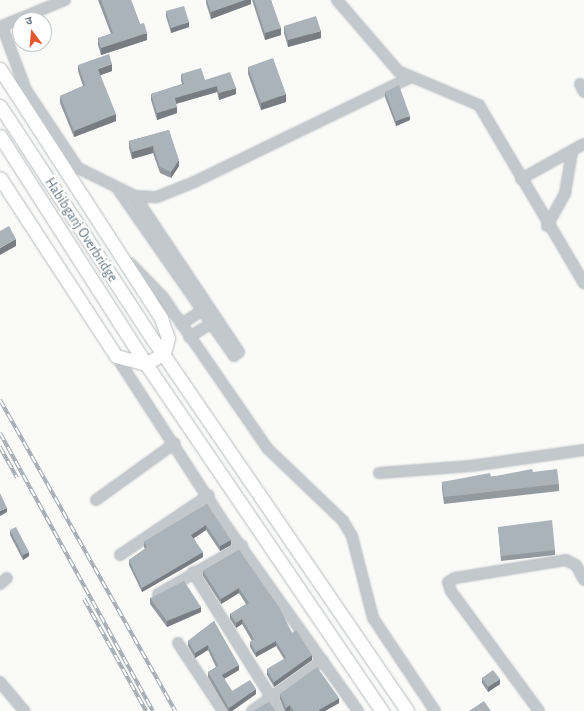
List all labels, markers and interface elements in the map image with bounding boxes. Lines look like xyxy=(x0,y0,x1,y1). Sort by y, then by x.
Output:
north arrow xyxy=(12,12,52,52)
text: उ xyxy=(24,15,33,27)
street label: Habibganj Overbridge xyxy=(41,175,121,285)

